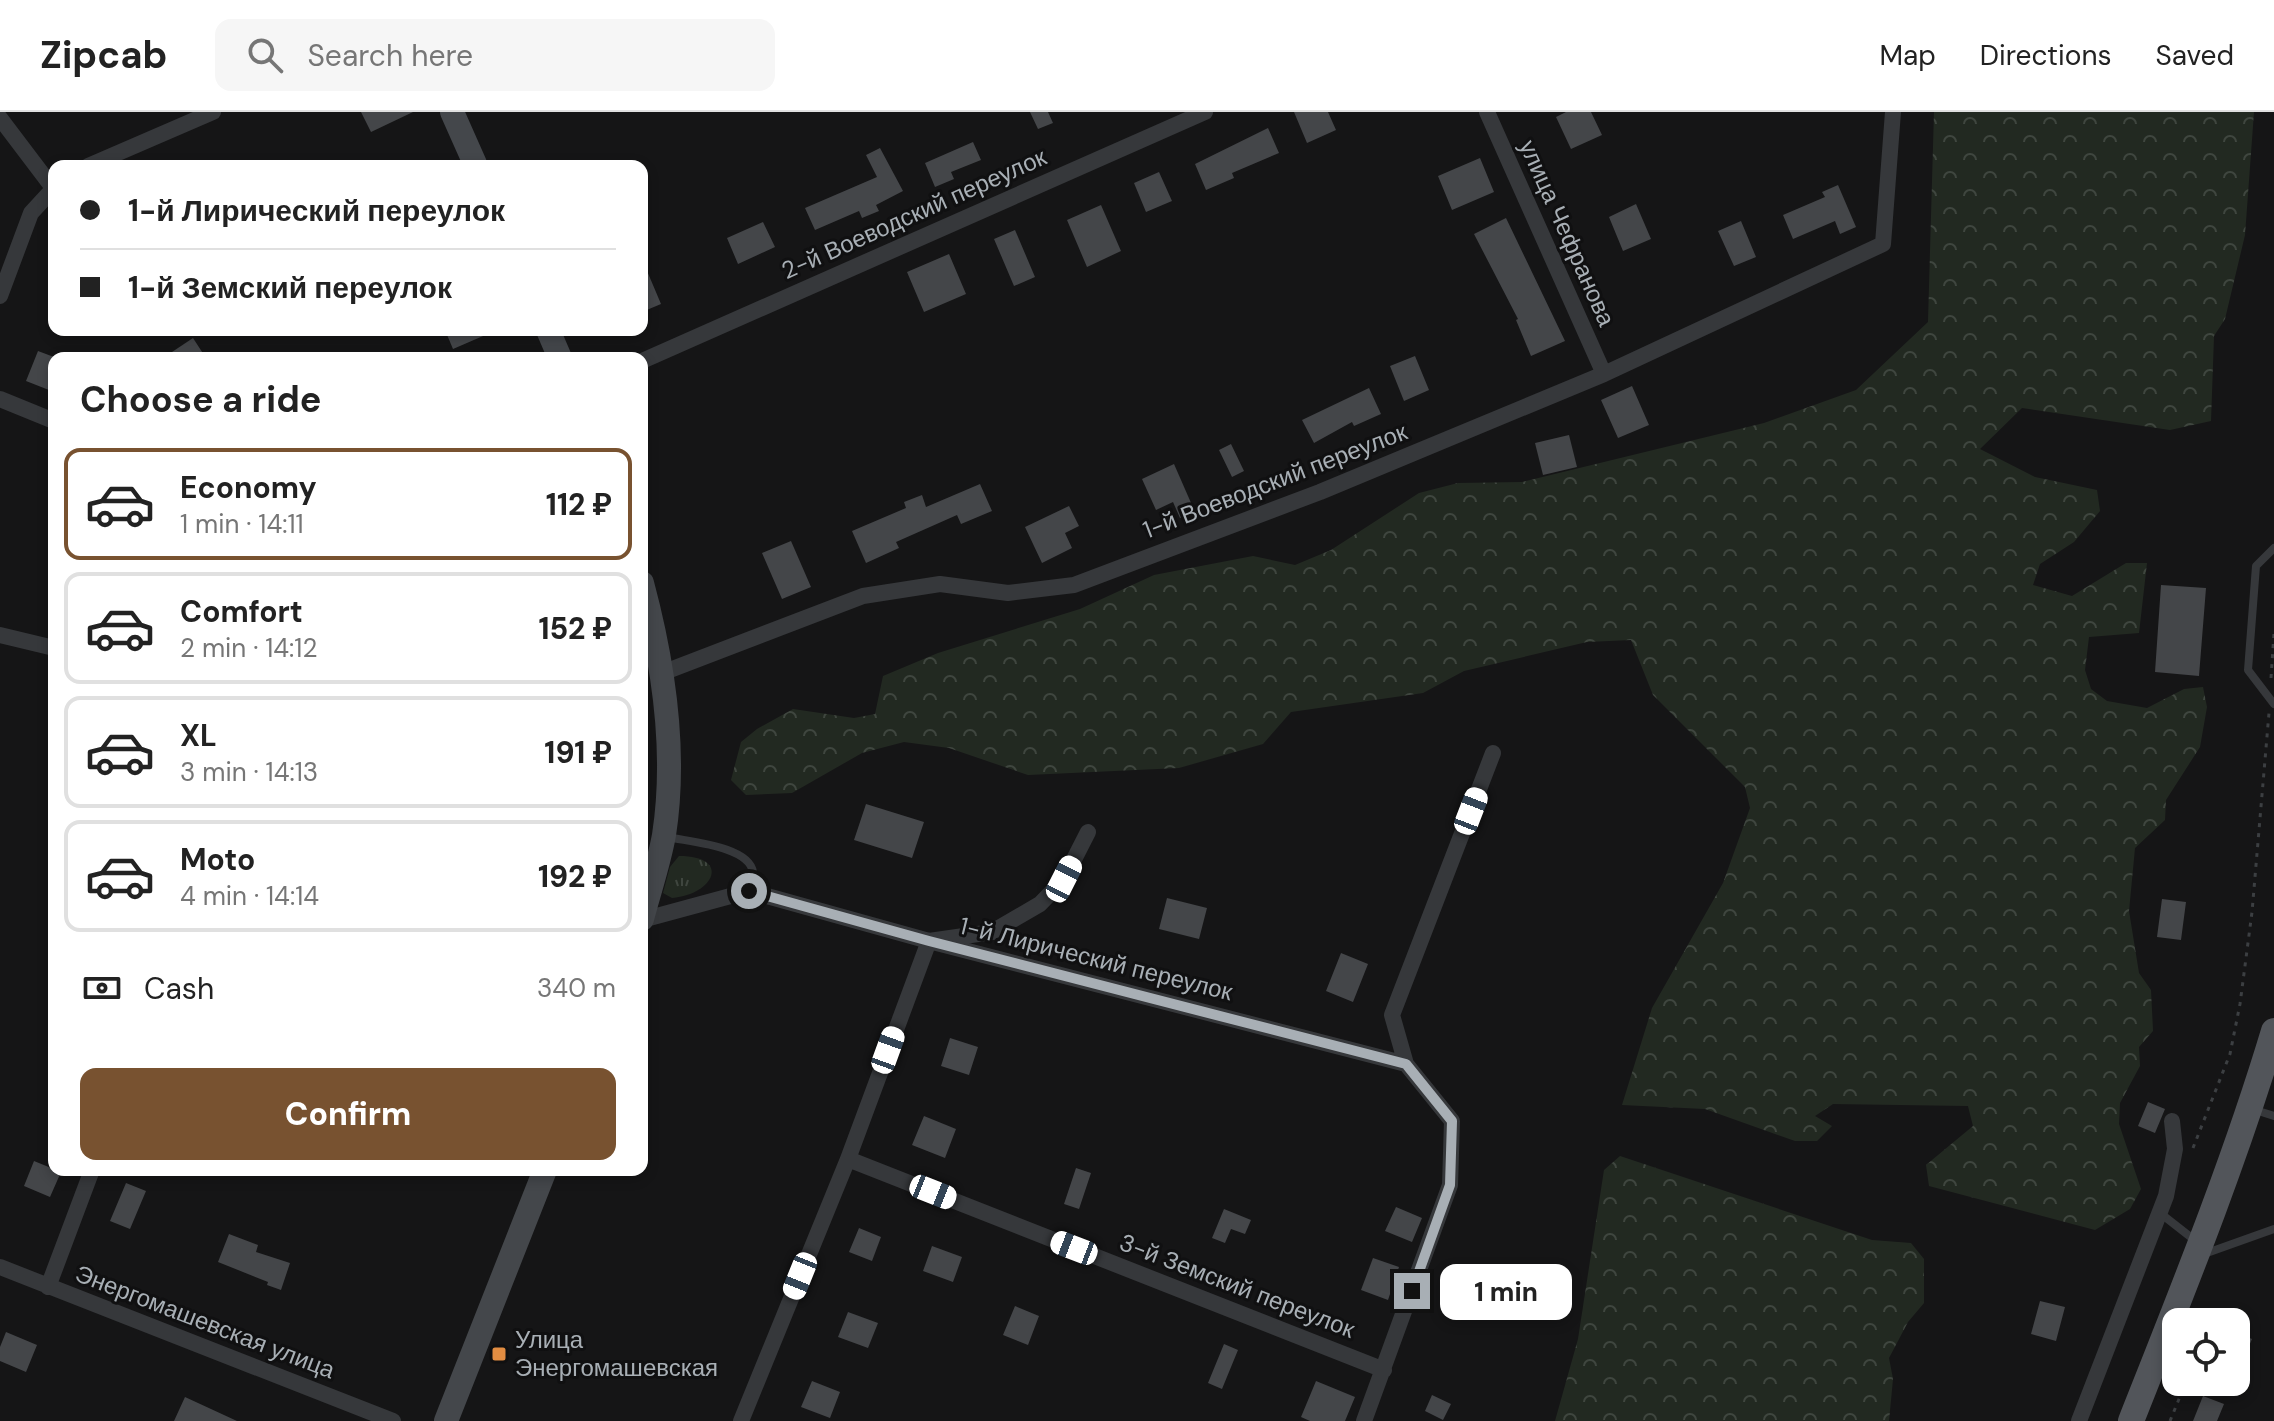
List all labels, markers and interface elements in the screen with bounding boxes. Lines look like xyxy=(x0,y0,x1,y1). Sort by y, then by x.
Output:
search box xyxy=(215,19,775,91)
text: Zipcab xyxy=(40,30,167,80)
icon: search xyxy=(243,33,287,77)
text: Search here xyxy=(307,36,473,75)
text: Map xyxy=(1879,37,1936,74)
text: Directions xyxy=(1980,37,2112,74)
text: Saved xyxy=(2156,37,2234,74)
street label: улица Чефранова xyxy=(1513,135,1623,331)
street label: 2-й Воеводский переулок xyxy=(777,141,1051,286)
text: 1-й Лирический переулок xyxy=(128,191,505,230)
text: 1-й Земский переулок xyxy=(128,268,452,307)
text: Choose a ride xyxy=(80,376,321,423)
street label: 1-й Воеводский переулок xyxy=(1138,416,1412,545)
icon: car xyxy=(84,468,156,540)
text: Economy xyxy=(180,468,317,507)
text: 112 ₽ xyxy=(546,485,612,524)
text: 1 min · 14:11 xyxy=(180,507,304,541)
icon: car xyxy=(84,592,156,664)
text: Comfort xyxy=(180,592,303,631)
text: 152 ₽ xyxy=(538,609,612,648)
text: 2 min · 14:12 xyxy=(180,631,317,665)
icon: car xyxy=(84,716,156,788)
text: XL xyxy=(180,716,217,755)
text: 191 ₽ xyxy=(544,733,612,772)
text: 3 min · 14:13 xyxy=(180,755,318,789)
car xyxy=(1451,784,1491,838)
icon: car xyxy=(84,840,156,912)
text: Moto xyxy=(180,840,255,879)
car xyxy=(1042,852,1086,906)
text: 192 ₽ xyxy=(538,857,612,896)
route start xyxy=(731,873,767,909)
text: 4 min · 14:14 xyxy=(180,879,319,913)
street label: 1-й Лирический переулок xyxy=(956,910,1236,1008)
icon: cash xyxy=(80,966,124,1010)
text: Cash xyxy=(144,969,214,1008)
text: 340 m xyxy=(537,971,616,1005)
car xyxy=(869,1023,907,1077)
button: Confirm xyxy=(80,1068,616,1160)
car xyxy=(906,1172,960,1212)
street label: 3-й Земский переулок xyxy=(1115,1226,1360,1345)
car xyxy=(1047,1228,1101,1268)
car xyxy=(780,1249,820,1303)
street label: Энергомашевская улица xyxy=(71,1258,340,1386)
callout: 1 min xyxy=(1440,1263,1572,1319)
route end xyxy=(1394,1273,1430,1309)
text: 1 min xyxy=(1474,1275,1538,1309)
map controls xyxy=(2162,1308,2250,1396)
button: locate xyxy=(2162,1308,2250,1396)
place label: Улица Энергомашевская xyxy=(515,1324,718,1383)
marker: Улица Энергомашевская xyxy=(490,1345,508,1363)

